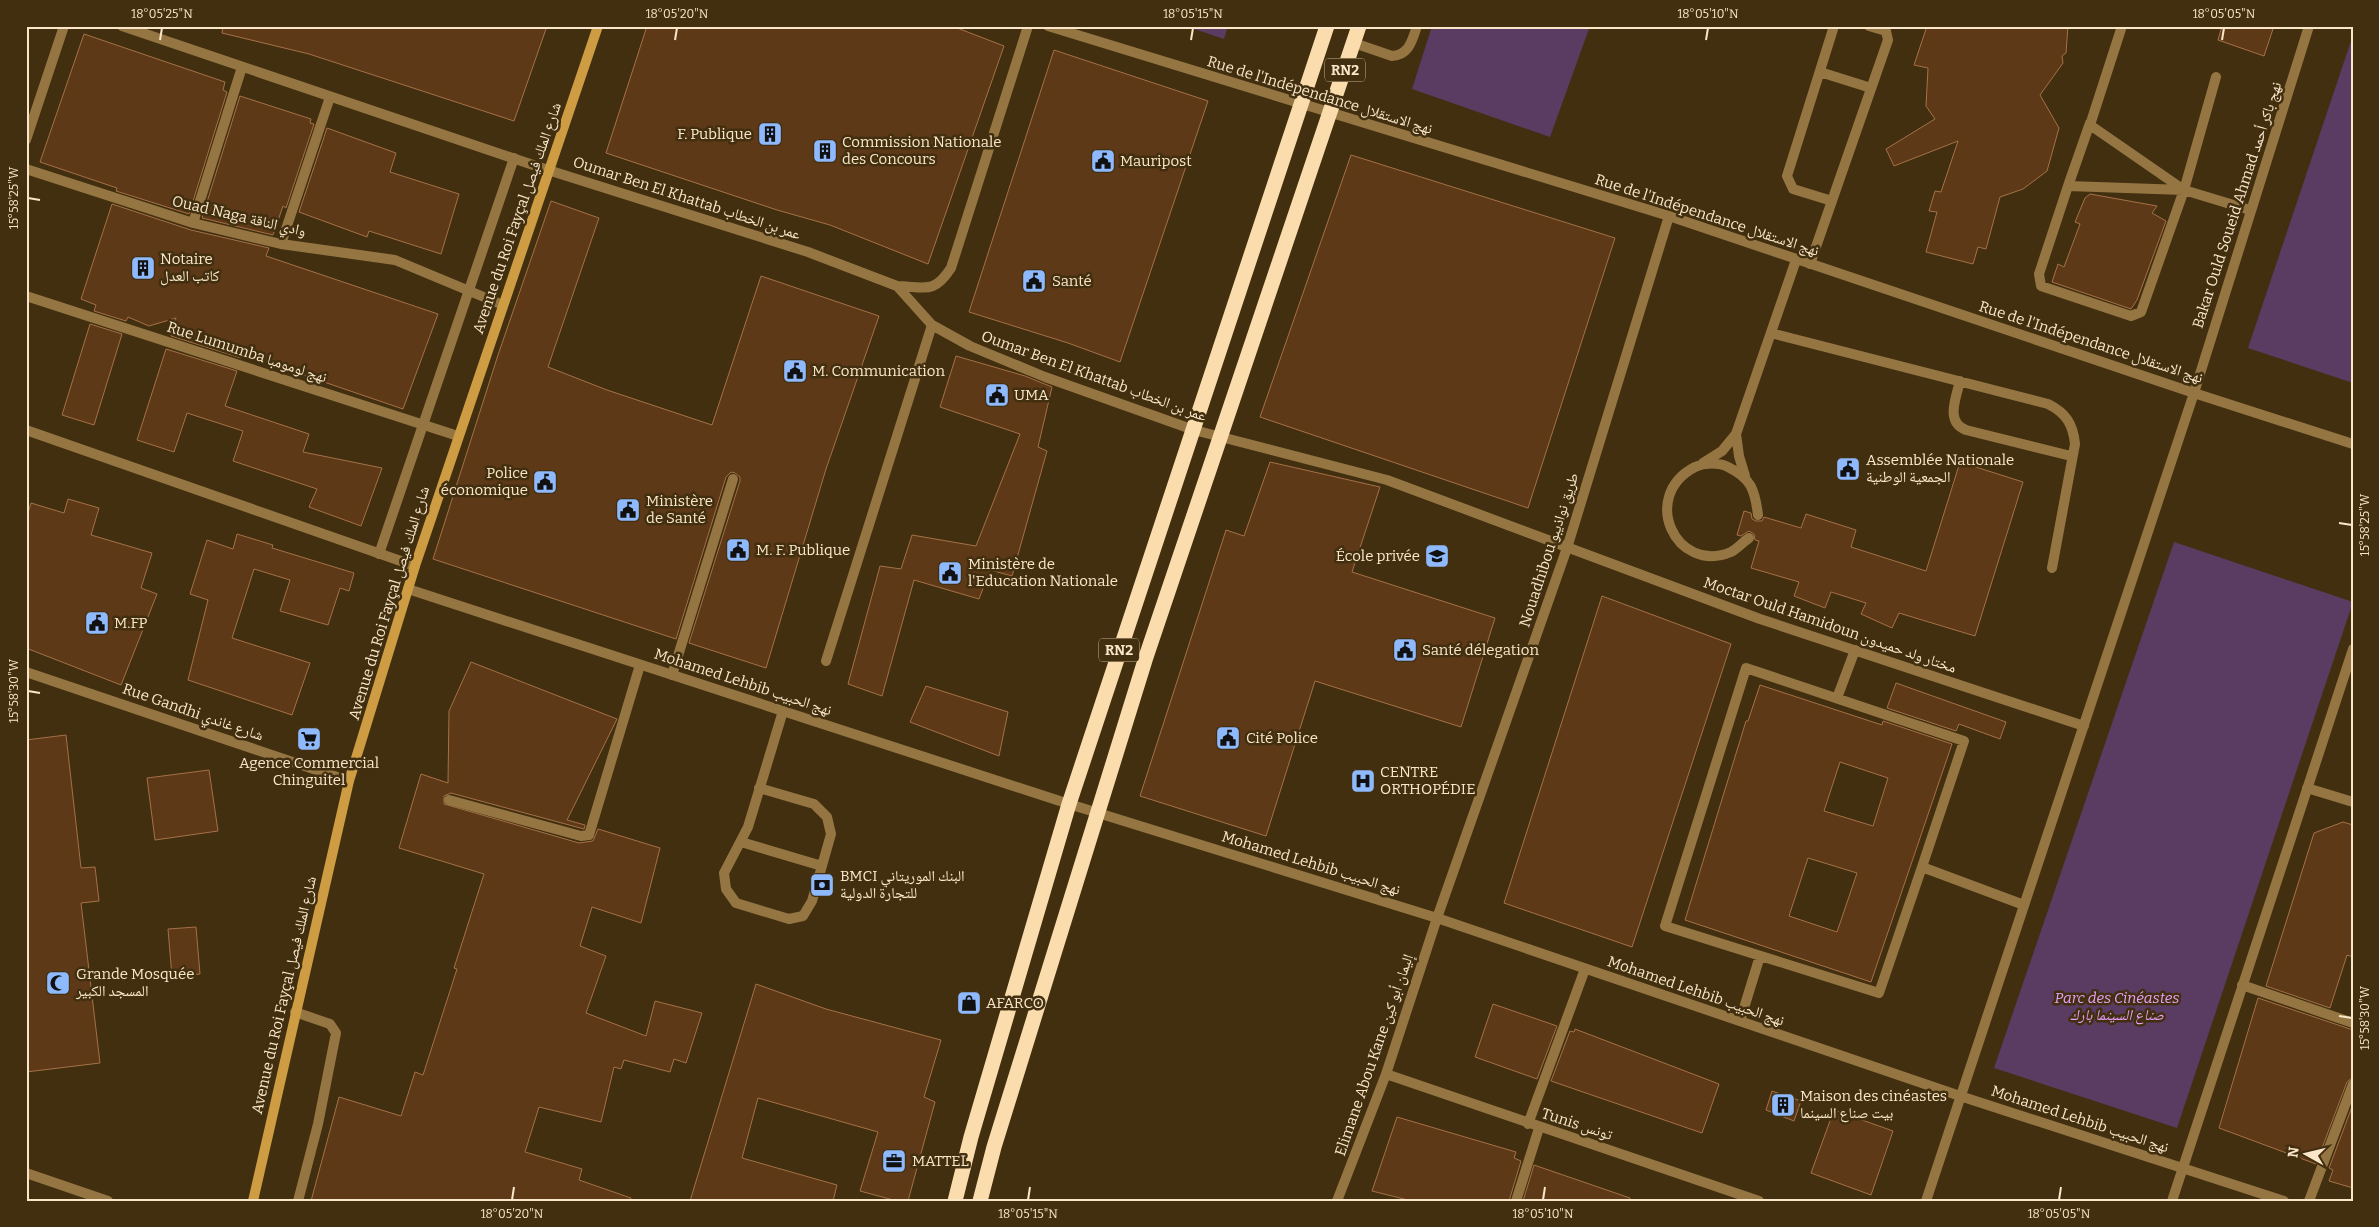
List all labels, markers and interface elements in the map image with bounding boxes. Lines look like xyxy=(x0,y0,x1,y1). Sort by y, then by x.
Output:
text: 18°05'25"N xyxy=(131,7,193,21)
text: 18°05'20"N xyxy=(646,7,709,21)
text: 18°05'15"N xyxy=(1163,7,1223,21)
text: 18°05'10"N xyxy=(1677,7,1739,21)
text: 18°05'05"N xyxy=(2193,7,2256,21)
street label: Rue de l'Indépendance نهج الاستقلال xyxy=(1205,52,1435,139)
road number: RN2 xyxy=(1325,58,1365,82)
street label: Bakar Ould Soueid Ahmad نهج باكر أحمد xyxy=(2189,80,2286,331)
street label: Avenue du Roi Fayçal شارع الملك فيصل xyxy=(469,100,566,336)
building icon: F. Publique xyxy=(757,121,783,147)
place label: F. Publique xyxy=(677,125,752,143)
place label: Commission Nationale des Concours xyxy=(842,133,1002,168)
building icon: Commission Nationale des Concours xyxy=(812,138,838,164)
public building icon: Mauripost xyxy=(1090,148,1116,174)
place label: Mauripost xyxy=(1120,152,1192,170)
street label: Oumar Ben El Khattab عمر بن الخطاب xyxy=(571,153,804,244)
text: 15°58'25"W xyxy=(7,166,21,229)
street label: Rue de l'Indépendance نهج الاستقلال xyxy=(1592,170,1821,261)
street label: Ouad Naga وادي الناقة xyxy=(170,192,308,243)
place label: Notaire كاتب العدل xyxy=(160,250,219,286)
building icon: Notaire كاتب العدل xyxy=(130,255,156,281)
public building icon: Santé xyxy=(1021,268,1047,294)
place label: Santé xyxy=(1052,272,1092,290)
street label: Rue de l'Indépendance نهج الاستقلال xyxy=(1976,297,2205,388)
street label: Rue Lumumba نهج لومومبا xyxy=(164,318,329,387)
street label: Oumar Ben El Khattab عمر بن الخطاب xyxy=(979,327,1209,426)
public building icon: M. Communication xyxy=(782,358,808,384)
place label: M. Communication xyxy=(812,362,945,380)
public building icon: UMA xyxy=(984,382,1010,408)
place label: UMA xyxy=(1014,386,1049,404)
place label: Assemblée Nationale الجمعية الوطنية xyxy=(1866,451,2014,486)
public building icon: Assemblée Nationale الجمعية الوطنية xyxy=(1835,456,1861,482)
place label: Police économique xyxy=(441,464,528,499)
public building icon: Police économique xyxy=(532,469,558,495)
street label: Nouadhibou طريق نواذيبو xyxy=(1516,470,1583,630)
street label: Avenue du Roi Fayçal شارع الملك فيصل xyxy=(345,484,434,722)
place label: Ministère de Santé xyxy=(646,492,713,527)
text: 15°58'25"W xyxy=(2358,493,2372,556)
public building icon: Ministère de Santé xyxy=(615,497,641,523)
public building icon: M. F. Publique xyxy=(725,537,751,563)
place label: M. F. Publique xyxy=(756,541,850,559)
school or university icon: École privée xyxy=(1424,543,1450,569)
place label: École privée xyxy=(1336,547,1420,565)
place label: Ministère de l'Education Nationale xyxy=(968,555,1118,590)
public building icon: Ministère de l'Education Nationale xyxy=(937,560,963,586)
street label: Moctar Ould Hamidoun مختار ولد حميدون xyxy=(1701,573,1959,678)
public building icon: M.FP xyxy=(84,610,110,636)
place label: M.FP xyxy=(114,614,148,632)
public building icon: Santé délegation xyxy=(1392,637,1418,663)
road number: RN2 xyxy=(1099,638,1139,662)
place label: Santé délegation xyxy=(1422,641,1539,659)
street label: Mohamed Lehbib نهج الحبيب xyxy=(652,645,834,720)
text: 15°58'30"W xyxy=(7,658,21,723)
street label: Rue Gandhi شارع غاندي xyxy=(119,679,266,747)
public building icon: Cité Police xyxy=(1215,725,1241,751)
supermarket icon: Agence Commercial Chinguitel xyxy=(296,726,322,752)
place label: Cité Police xyxy=(1246,729,1318,747)
place label: Agence Commercial Chinguitel xyxy=(239,754,379,789)
place label: CENTRE ORTHOPÉDIE xyxy=(1380,763,1475,798)
hospital icon: CENTRE ORTHOPÉDIE xyxy=(1350,768,1376,794)
street label: Mohamed Lehbib نهج الحبيب xyxy=(1219,827,1402,900)
place label: BMCI البنك الموريتاني للتجارة الدولية xyxy=(840,867,965,902)
bank icon: BMCI البنك الموريتاني للتجارة الدولية xyxy=(809,872,835,898)
street label: Avenue du Roi Fayçal شارع الملك فيصل xyxy=(248,874,321,1116)
street label: Elimane Abou Kane إليمان أبو كين xyxy=(1331,951,1418,1159)
street label: Mohamed Lehbib نهج الحبيب xyxy=(1605,952,1787,1031)
place label: Grande Mosquée المسجد الكبير xyxy=(75,965,194,1000)
mosque icon: Grande Mosquée المسجد الكبير xyxy=(45,970,71,996)
text: 15°58'30"W xyxy=(2358,985,2372,1050)
park label: Parc des Cinéastes صناع السينما بارك xyxy=(2055,989,2179,1025)
shop icon: AFARCO xyxy=(956,990,982,1016)
place label: AFARCO xyxy=(986,994,1044,1012)
street label: Mohamed Lehbib نهج الحبيب xyxy=(1989,1082,2171,1157)
place label: Maison des cinéastes بيت صناع السينما xyxy=(1800,1087,1947,1123)
building icon: Maison des cinéastes بيت صناع السينما xyxy=(1770,1092,1796,1118)
street label: Tunis تونس xyxy=(1539,1104,1615,1145)
north arrow xyxy=(2282,1130,2332,1180)
text: N xyxy=(2284,1146,2303,1159)
office icon: MATTEL xyxy=(881,1148,907,1174)
place label: MATTEL xyxy=(912,1152,969,1170)
text: 18°05'20"N xyxy=(481,1207,544,1221)
text: 18°05'15"N xyxy=(998,1207,1058,1221)
text: 18°05'10"N xyxy=(1512,1207,1574,1221)
text: 18°05'05"N xyxy=(2028,1207,2091,1221)

